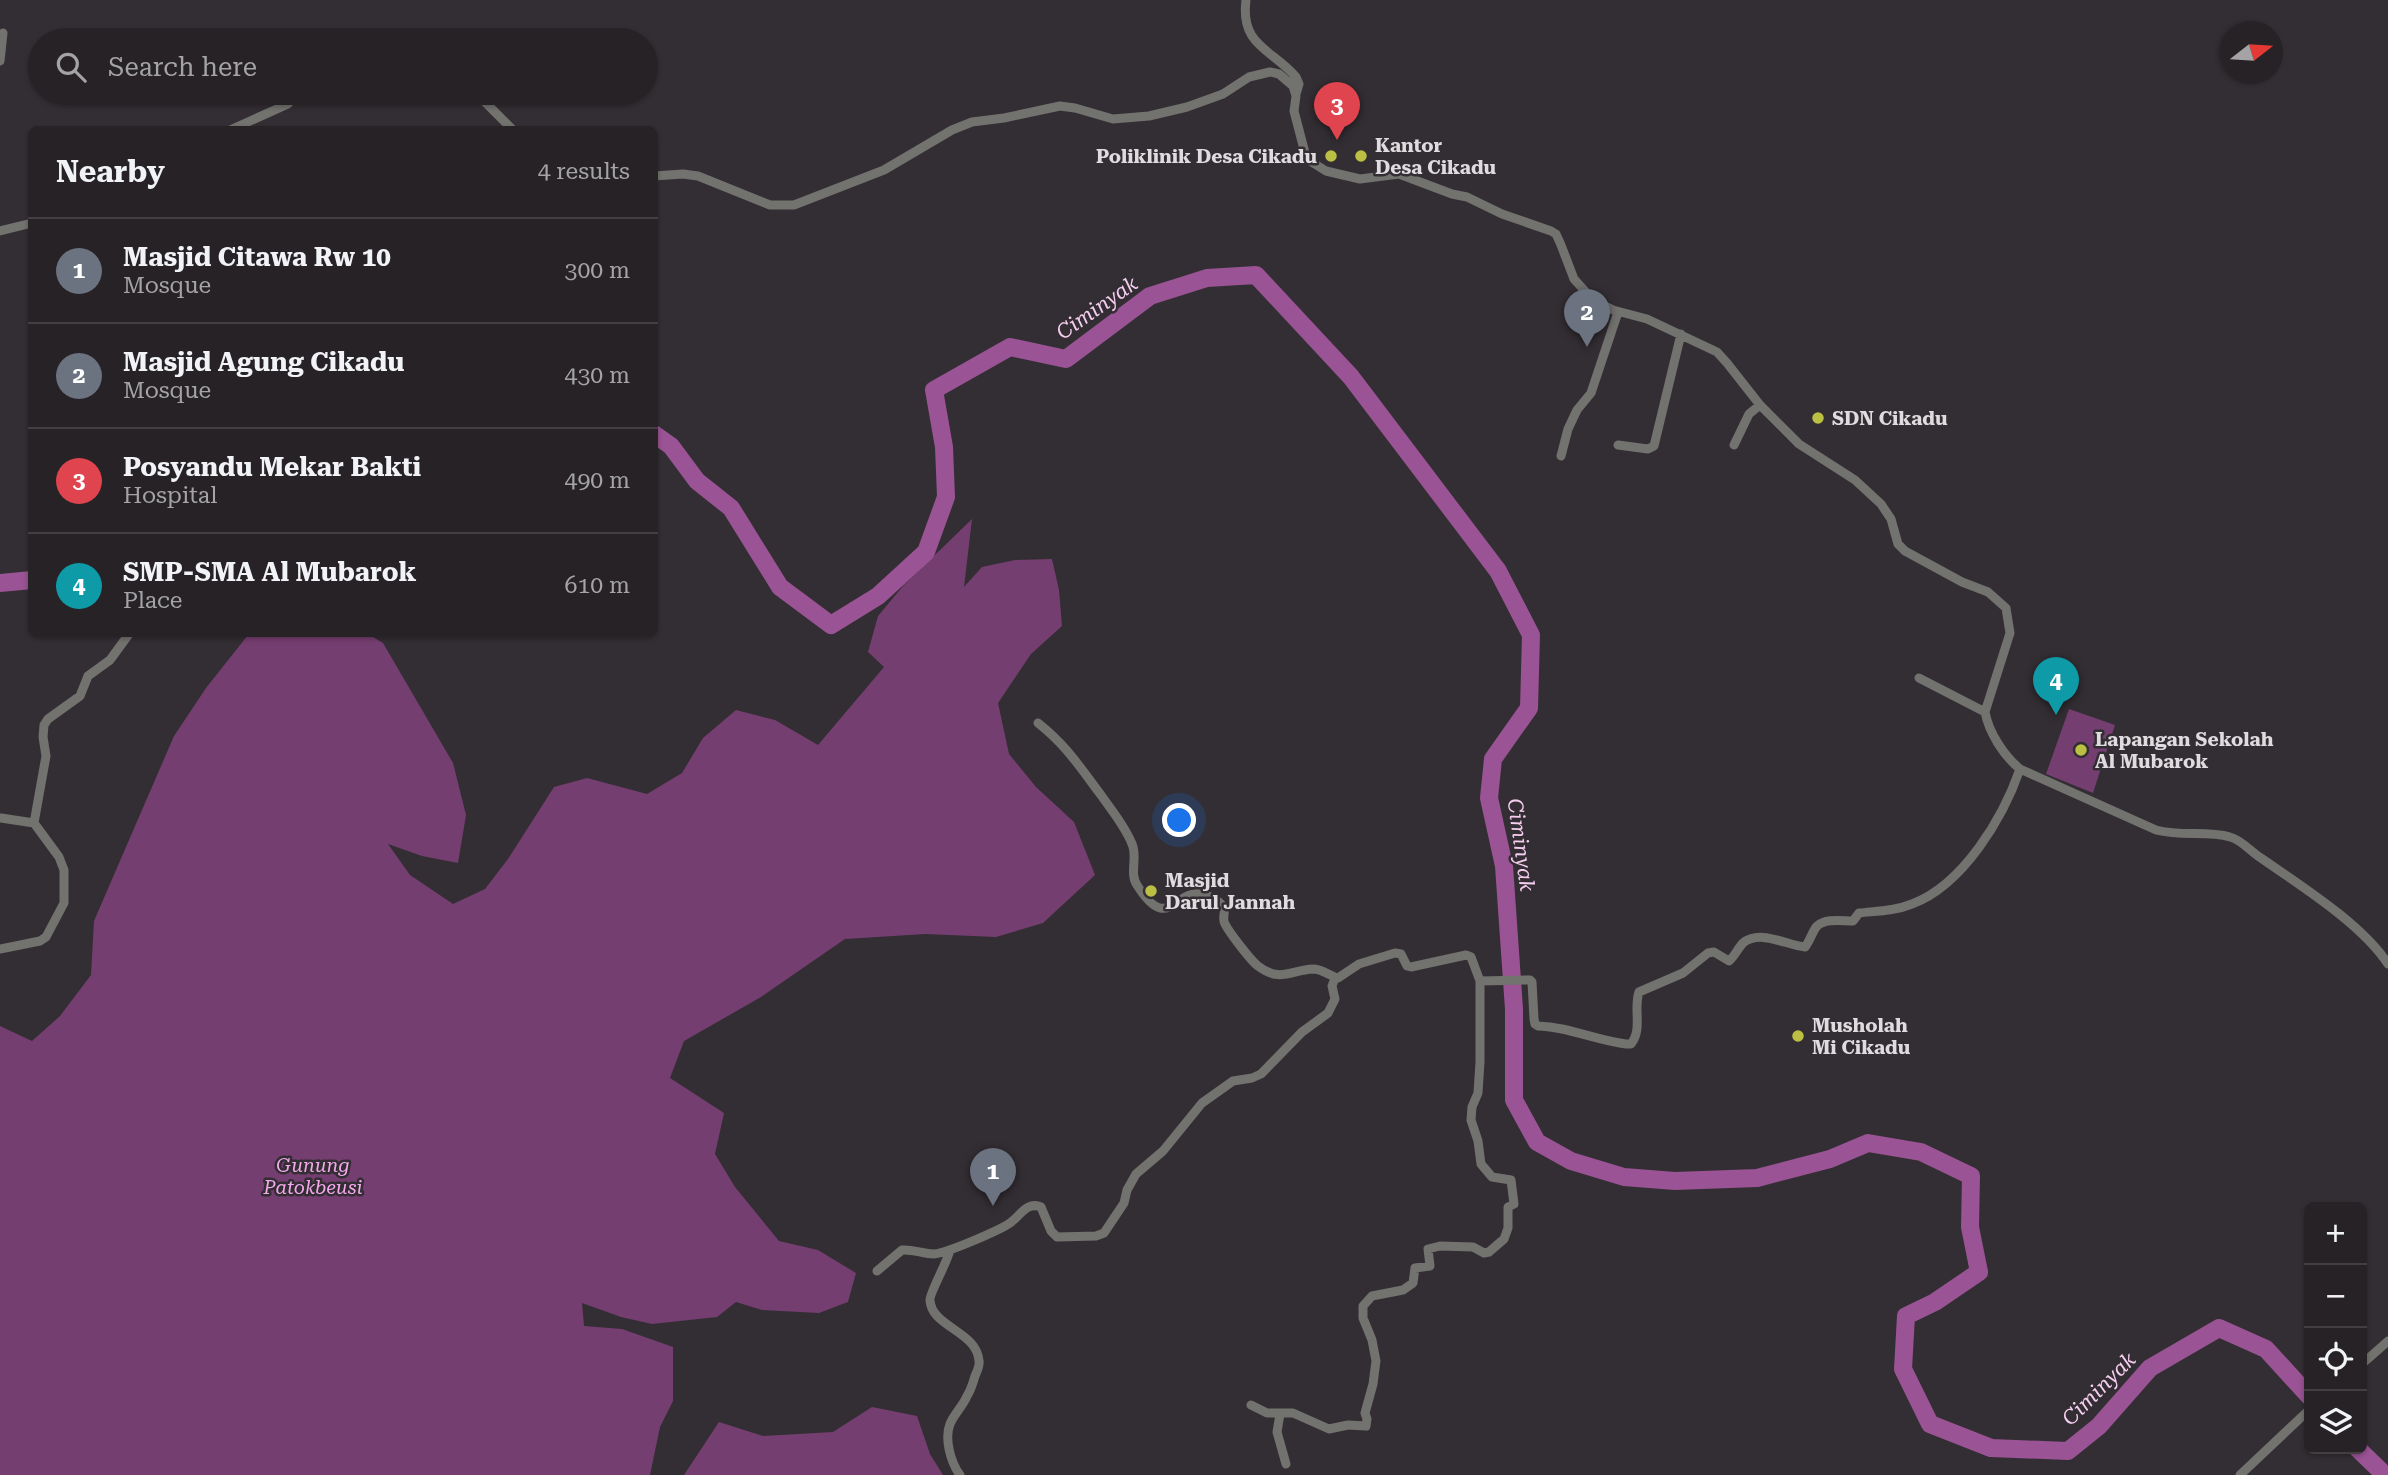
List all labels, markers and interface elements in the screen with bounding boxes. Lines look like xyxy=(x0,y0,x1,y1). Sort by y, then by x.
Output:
north arrow xyxy=(2220,21,2283,84)
search box xyxy=(28,28,658,105)
icon: search xyxy=(52,48,90,86)
text: Search here xyxy=(108,52,257,82)
pin: 3 xyxy=(1314,82,1360,140)
place label: Kantor Desa Cikadu xyxy=(1375,134,1497,179)
place label: Poliklinik Desa Cikadu xyxy=(1096,145,1317,168)
marker: Poliklinik Desa Cikadu xyxy=(1323,148,1339,164)
marker: Kantor Desa Cikadu xyxy=(1353,148,1369,164)
text: Nearby xyxy=(56,154,165,189)
text: 4 results xyxy=(538,158,630,185)
text: Masjid Citawa Rw 10 xyxy=(123,242,391,272)
text: 1 xyxy=(73,257,85,284)
text: 300 m xyxy=(565,257,630,284)
water label: Ciminyak xyxy=(1052,271,1143,345)
text: Mosque xyxy=(123,272,211,299)
pin: 2 xyxy=(1564,289,1610,347)
text: Masjid Agung Cikadu xyxy=(123,347,404,377)
text: 2 xyxy=(73,362,85,389)
text: 430 m xyxy=(565,362,630,389)
text: Mosque xyxy=(123,377,211,404)
place label: SDN Cikadu xyxy=(1832,407,1948,430)
marker: SDN Cikadu xyxy=(1810,410,1826,426)
text: Posyandu Mekar Bakti xyxy=(123,452,421,482)
text: 3 xyxy=(73,467,85,494)
text: 490 m xyxy=(565,467,630,494)
text: Hospital xyxy=(123,482,217,509)
text: SMP-SMA Al Mubarok xyxy=(123,557,416,587)
text: 4 xyxy=(73,572,85,599)
text: 610 m xyxy=(565,572,630,599)
text: Place xyxy=(123,587,182,614)
pin: 4 xyxy=(2033,657,2079,715)
place label: Lapangan Sekolah Al Mubarok xyxy=(2095,728,2274,773)
marker: Lapangan Sekolah Al Mubarok xyxy=(2073,742,2089,758)
water label: Ciminyak xyxy=(1503,797,1539,894)
your location xyxy=(1162,803,1196,837)
place label: Masjid Darul Jannah xyxy=(1165,869,1295,914)
marker: Masjid Darul Jannah xyxy=(1143,883,1159,899)
place label: Musholah Mi Cikadu xyxy=(1812,1014,1911,1059)
marker: Musholah Mi Cikadu xyxy=(1790,1028,1806,1044)
pin: 1 xyxy=(970,1148,1016,1206)
park label: Gunung Patokbeusi xyxy=(263,1154,362,1199)
map controls xyxy=(2304,1202,2367,1454)
button: + xyxy=(2304,1202,2367,1265)
button: − xyxy=(2304,1265,2367,1328)
button: locate xyxy=(2304,1328,2367,1391)
water label: Ciminyak xyxy=(2057,1347,2141,1431)
button: layers xyxy=(2304,1391,2367,1454)

